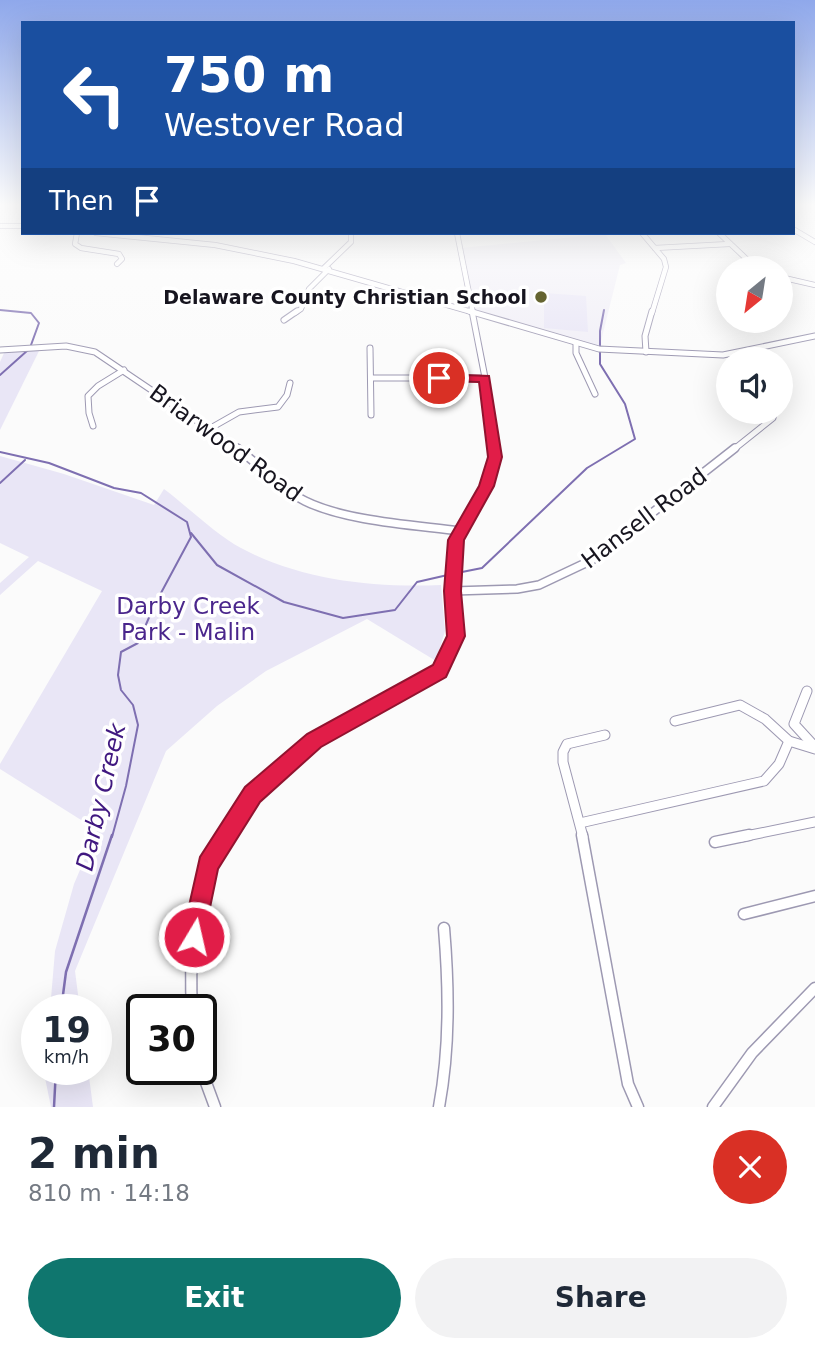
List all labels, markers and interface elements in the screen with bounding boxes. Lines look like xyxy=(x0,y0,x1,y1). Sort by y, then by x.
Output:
text: 750 m xyxy=(164,47,334,104)
icon: left xyxy=(49,49,140,140)
text: Westover Road xyxy=(164,106,405,144)
icon: arrive xyxy=(128,182,166,220)
text: Then xyxy=(49,186,114,216)
north arrow xyxy=(716,256,793,332)
map controls xyxy=(716,256,793,424)
place label: Delaware County Christian School xyxy=(163,286,527,308)
marker: Delaware County Christian School xyxy=(533,289,549,305)
button: sound xyxy=(716,347,793,424)
pin xyxy=(409,348,469,408)
icon: arrive xyxy=(420,359,458,397)
street label: Briarwood Road xyxy=(145,379,307,507)
street label: Hansell Road xyxy=(576,463,712,573)
park label: Darby Creek Park - Malin xyxy=(116,593,260,645)
water label: Darby Creek xyxy=(70,720,132,873)
position arrow xyxy=(157,900,231,974)
speed limit sign: 30 xyxy=(126,994,217,1085)
text: 19 xyxy=(42,1010,91,1050)
text: km/h xyxy=(44,1046,89,1067)
text: 2 min xyxy=(28,1129,160,1178)
button: close xyxy=(713,1130,787,1204)
text: 810 m · 14:18 xyxy=(28,1180,190,1206)
button: Exit xyxy=(28,1258,401,1338)
button: Share xyxy=(415,1258,787,1338)

